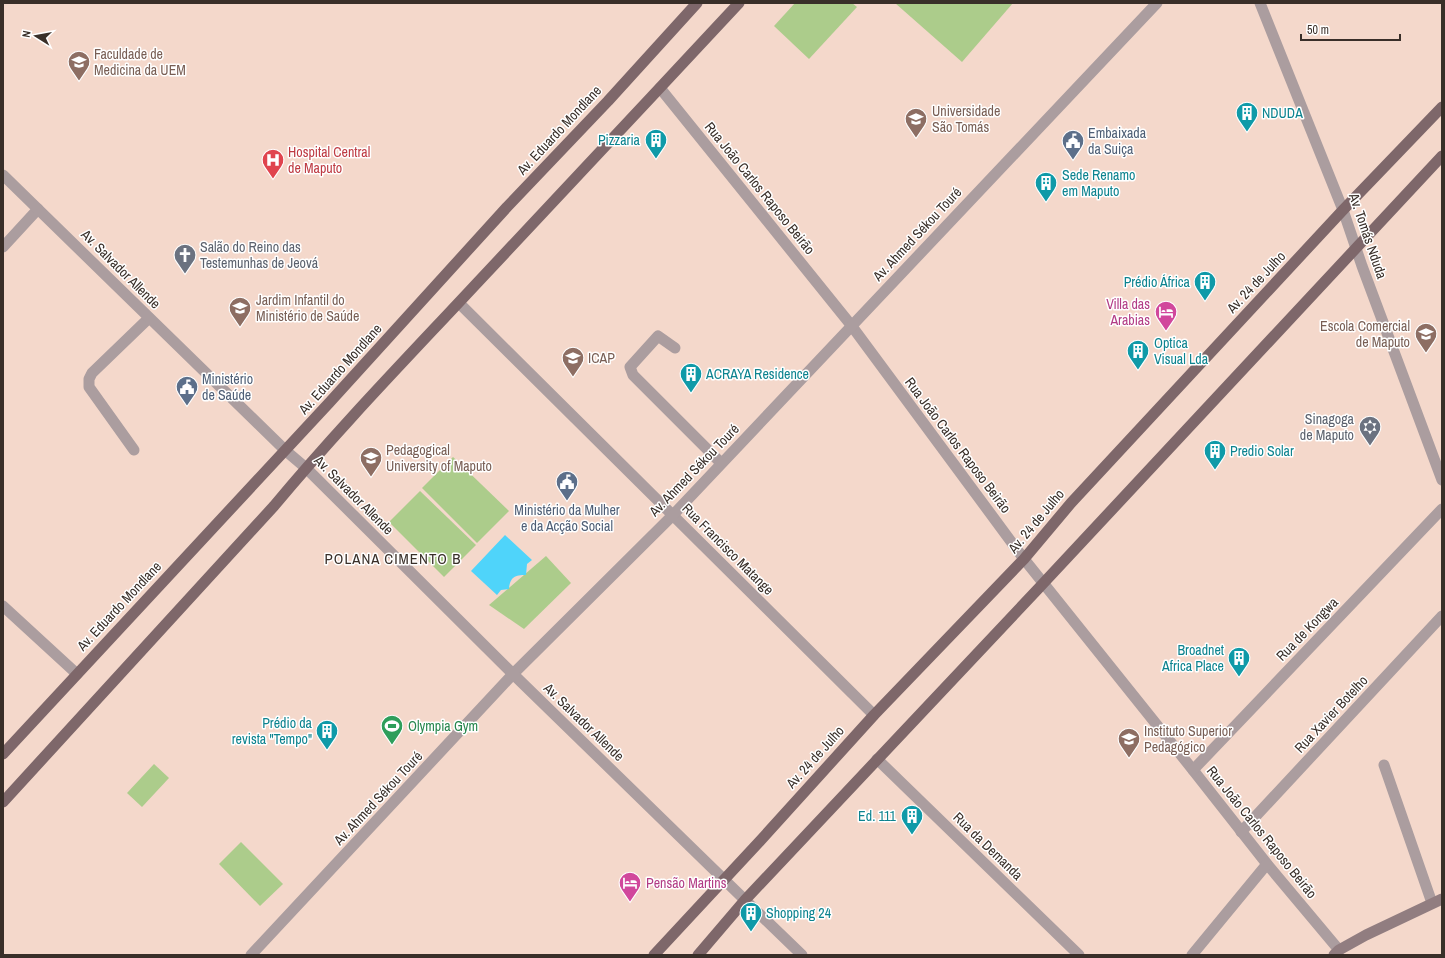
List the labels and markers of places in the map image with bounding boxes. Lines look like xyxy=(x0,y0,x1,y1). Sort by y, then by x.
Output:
place label: Faculdade de Medicina da UEM xyxy=(94,45,186,79)
school or university icon: Faculdade de Medicina da UEM xyxy=(66,49,92,82)
building icon: NDUDA xyxy=(1234,100,1260,133)
place label: Universidade São Tomás xyxy=(932,102,1000,136)
place label: NDUDA xyxy=(1262,104,1303,122)
school or university icon: Universidade São Tomás xyxy=(903,106,929,139)
place label: Embaixada da Suiça xyxy=(1088,124,1147,158)
building icon: Pizzaria xyxy=(643,127,669,160)
public building icon: Embaixada da Suiça xyxy=(1060,128,1086,161)
place label: Pizzaria xyxy=(598,131,641,149)
place label: Hospital Central de Maputo xyxy=(288,143,370,177)
hospital icon: Hospital Central de Maputo xyxy=(260,147,286,180)
place label: Sede Renamo em Maputo xyxy=(1062,166,1135,200)
building icon: Sede Renamo em Maputo xyxy=(1033,170,1059,203)
place label: Salão do Reino das Testemunhas de Jeová xyxy=(200,238,319,272)
church icon: Salão do Reino das Testemunhas de Jeová xyxy=(172,242,198,275)
building icon: Prédio África xyxy=(1192,269,1218,302)
place label: Prédio África xyxy=(1124,273,1191,291)
place label: Jardim Infantil do Ministério de Saúde xyxy=(256,291,359,325)
school or university icon: Jardim Infantil do Ministério de Saúde xyxy=(227,295,253,328)
place label: Villa das Arabias xyxy=(1106,295,1150,329)
hotel icon: Villa das Arabias xyxy=(1153,299,1179,332)
place label: Escola Comercial de Maputo xyxy=(1320,317,1410,351)
school or university icon: Escola Comercial de Maputo xyxy=(1413,321,1439,354)
place label: Optica Visual Lda xyxy=(1154,334,1209,368)
building icon: Optica Visual Lda xyxy=(1125,338,1151,371)
school or university icon: ICAP xyxy=(560,345,586,378)
place label: ICAP xyxy=(588,349,615,367)
building icon: ACRAYA Residence xyxy=(678,361,704,394)
place label: ACRAYA Residence xyxy=(705,365,809,383)
place label: Ministério de Saúde xyxy=(202,370,253,404)
public building icon: Ministério de Saúde xyxy=(174,374,200,407)
place label: Sinagoga de Maputo xyxy=(1300,410,1355,444)
synagogue icon: Sinagoga de Maputo xyxy=(1357,414,1383,447)
building icon: Predio Solar xyxy=(1202,438,1228,471)
place label: Pedagogical University of Maputo xyxy=(386,441,492,475)
place label: Predio Solar xyxy=(1230,442,1294,460)
school or university icon: Pedagogical University of Maputo xyxy=(358,445,384,478)
public building icon: Ministério da Mulher e da Acção Social xyxy=(554,469,580,502)
place label: Ministério da Mulher e da Acção Social xyxy=(514,501,620,535)
place label: Broadnet Africa Place xyxy=(1161,641,1224,675)
building icon: Broadnet Africa Place xyxy=(1226,645,1252,678)
sports icon: Olympia Gym xyxy=(379,713,405,746)
place label: Prédio da revista "Tempo" xyxy=(232,714,313,748)
place label: Olympia Gym xyxy=(408,717,478,735)
building icon: Prédio da revista "Tempo" xyxy=(314,718,340,751)
place label: Instituto Superior Pedagógico xyxy=(1144,722,1232,756)
school or university icon: Instituto Superior Pedagógico xyxy=(1116,726,1142,759)
building icon: Ed. 111 xyxy=(899,803,925,836)
place label: Ed. 111 xyxy=(858,807,897,825)
hotel icon: Pensão Martins xyxy=(617,870,643,903)
place label: Pensão Martins xyxy=(646,874,727,892)
building icon: Shopping 24 xyxy=(738,900,764,933)
place label: Shopping 24 xyxy=(766,904,832,922)

